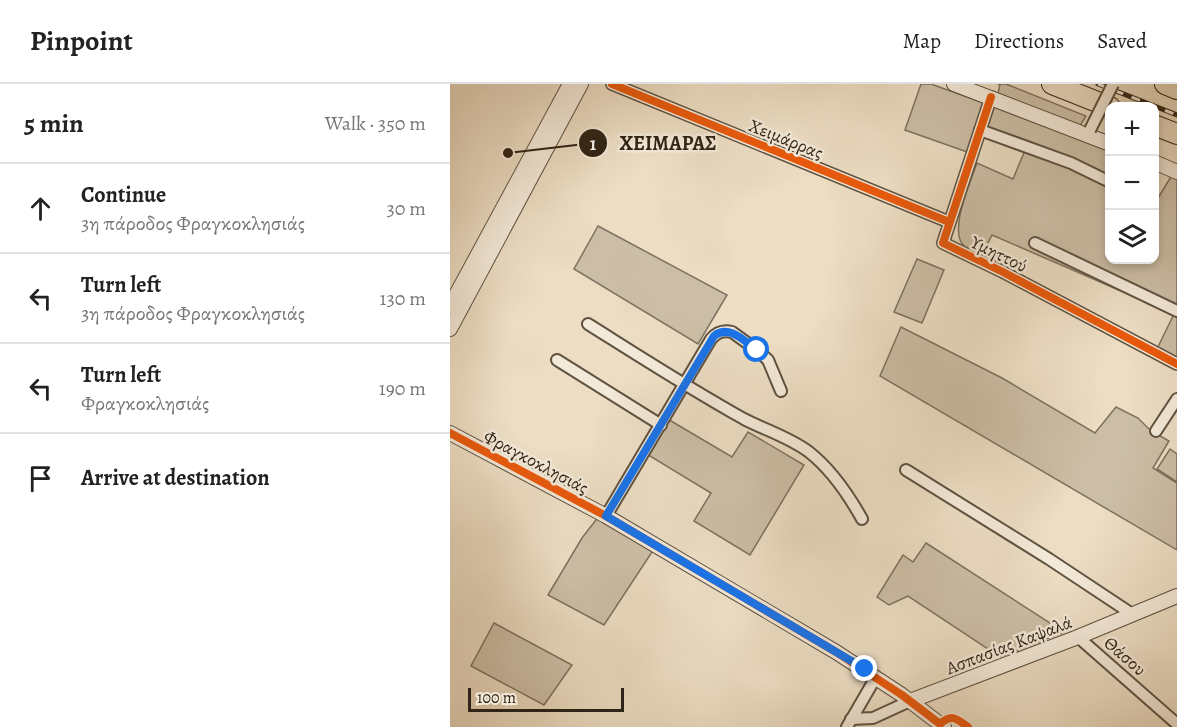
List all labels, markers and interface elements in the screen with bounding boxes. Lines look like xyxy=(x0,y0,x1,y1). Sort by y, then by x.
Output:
text: Pinpoint xyxy=(30,22,133,60)
text: Map xyxy=(903,27,941,55)
text: Directions xyxy=(974,27,1064,55)
text: Saved xyxy=(1097,27,1147,55)
map controls xyxy=(1105,102,1159,264)
button: + xyxy=(1105,102,1159,156)
text: 5 min xyxy=(24,106,84,141)
text: Walk · 350 m xyxy=(325,110,426,137)
street label: Χειμάρρας xyxy=(745,113,827,165)
callout: ΧΕΙΜΑΡΑΣ xyxy=(578,124,729,162)
text: ΧΕΙΜΑΡΑΣ xyxy=(619,130,717,157)
text: 1 xyxy=(590,132,597,156)
button: − xyxy=(1105,156,1159,210)
text: Continue xyxy=(81,180,166,210)
icon: ahead xyxy=(24,192,57,225)
text: 30 m xyxy=(386,195,426,222)
text: 3η πάροδος Φραγκοκλησιάς xyxy=(81,210,305,237)
button: layers xyxy=(1105,210,1159,264)
street label: Υμηττού xyxy=(966,230,1031,278)
text: Turn left xyxy=(81,270,161,300)
icon: left xyxy=(24,282,57,315)
text: 130 m xyxy=(380,285,426,312)
text: 3η πάροδος Φραγκοκλησιάς xyxy=(81,300,305,327)
route start xyxy=(743,336,769,362)
text: Turn left xyxy=(81,360,161,390)
icon: left xyxy=(24,372,57,405)
text: 190 m xyxy=(379,375,426,402)
text: Φραγκοκλησιάς xyxy=(81,390,209,417)
street label: Φραγκοκλησιάς xyxy=(479,424,593,500)
icon: arrive xyxy=(24,462,57,495)
text: Arrive at destination xyxy=(81,463,270,493)
street label: Ασπασίας Καψαλά xyxy=(941,610,1076,680)
street label: Θάσου xyxy=(1099,631,1151,681)
route end xyxy=(851,655,877,681)
scale bar xyxy=(468,685,624,712)
text: 100 m xyxy=(477,687,516,709)

